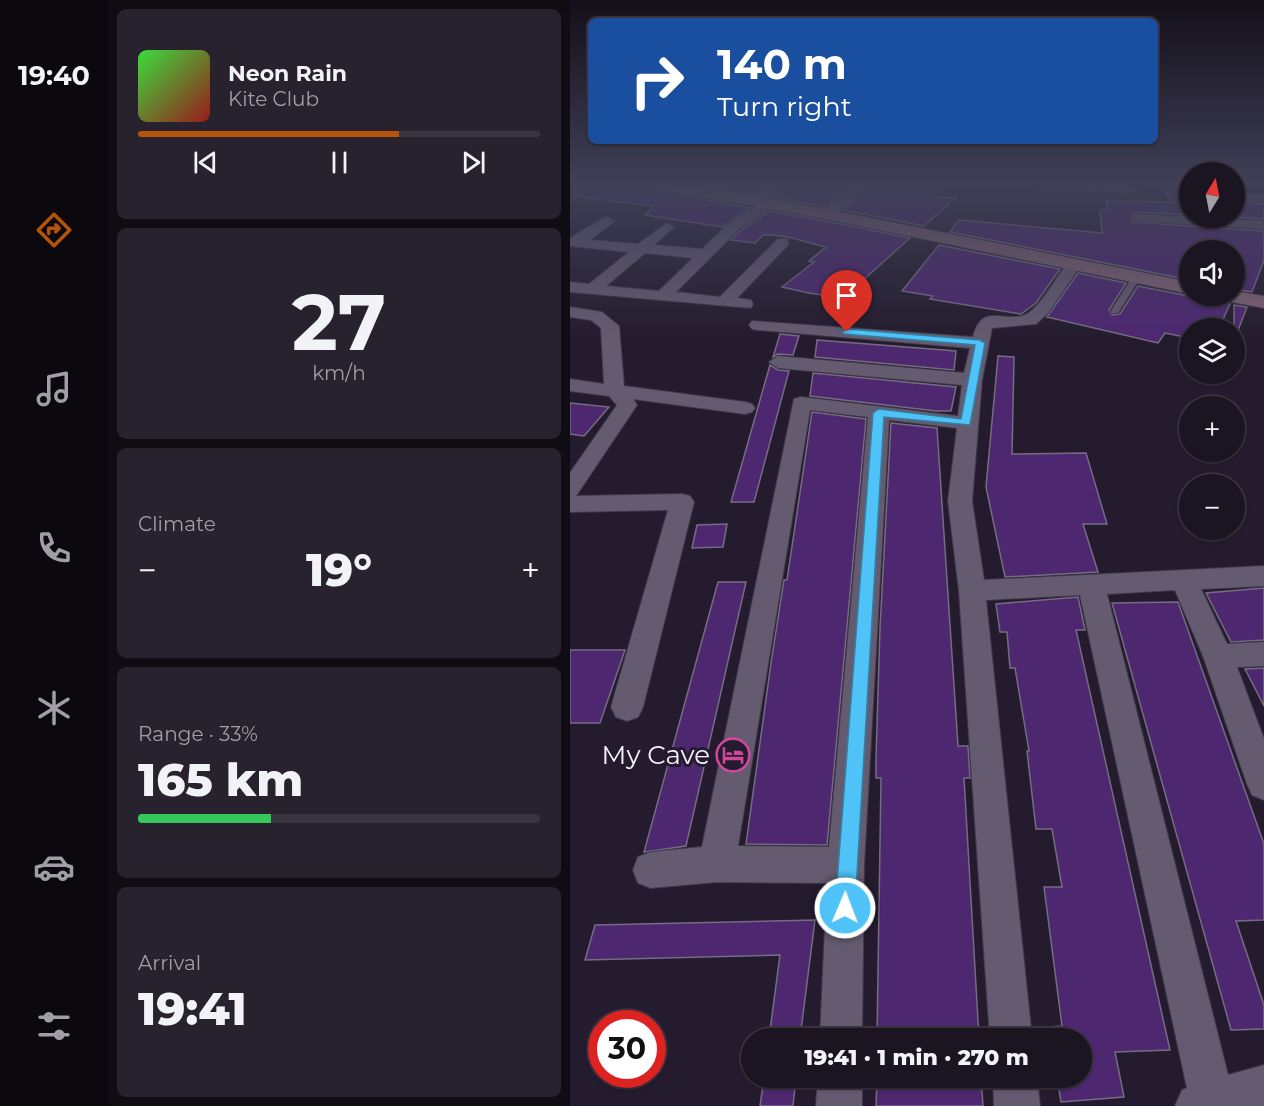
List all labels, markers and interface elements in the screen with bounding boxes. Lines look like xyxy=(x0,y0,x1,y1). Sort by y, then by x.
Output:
text: 140 m xyxy=(717,38,847,90)
icon: right xyxy=(618,42,696,120)
text: 19:40 xyxy=(18,59,90,92)
text: Neon Rain xyxy=(228,60,347,87)
text: Kite Club xyxy=(228,87,319,111)
text: Turn right xyxy=(717,90,852,123)
icon: previous xyxy=(189,146,222,179)
icon: pause xyxy=(323,146,356,179)
icon: next xyxy=(457,146,490,179)
north arrow xyxy=(1179,162,1245,228)
map controls xyxy=(1179,162,1245,540)
icon: directions xyxy=(33,209,75,251)
button: sound xyxy=(1179,240,1245,306)
pin xyxy=(821,270,872,332)
text: 27 xyxy=(292,274,386,370)
icon: arrive xyxy=(830,279,863,312)
button: layers xyxy=(1179,318,1245,384)
text: km/h xyxy=(312,361,366,385)
icon: music xyxy=(33,368,75,410)
button: + xyxy=(1179,396,1245,462)
button: − xyxy=(1179,474,1245,540)
text: Climate xyxy=(138,512,216,536)
icon: phone xyxy=(33,527,75,569)
text: 19° xyxy=(306,542,372,597)
text: − xyxy=(138,550,157,590)
text: + xyxy=(521,550,540,590)
icon: climate xyxy=(33,687,75,729)
text: Range · 33% xyxy=(138,722,258,746)
hotel icon: My Cave xyxy=(715,737,751,773)
place label: My Cave xyxy=(602,739,710,771)
text: 165 km xyxy=(138,752,303,807)
icon: car xyxy=(33,846,75,888)
position arrow xyxy=(813,876,877,940)
text: Arrival xyxy=(138,951,201,975)
text: 19:41 xyxy=(138,981,247,1036)
icon: filters xyxy=(33,1005,75,1047)
speed limit sign: 30 xyxy=(588,1010,666,1088)
text: 19:41 · 1 min · 270 m xyxy=(804,1044,1029,1071)

